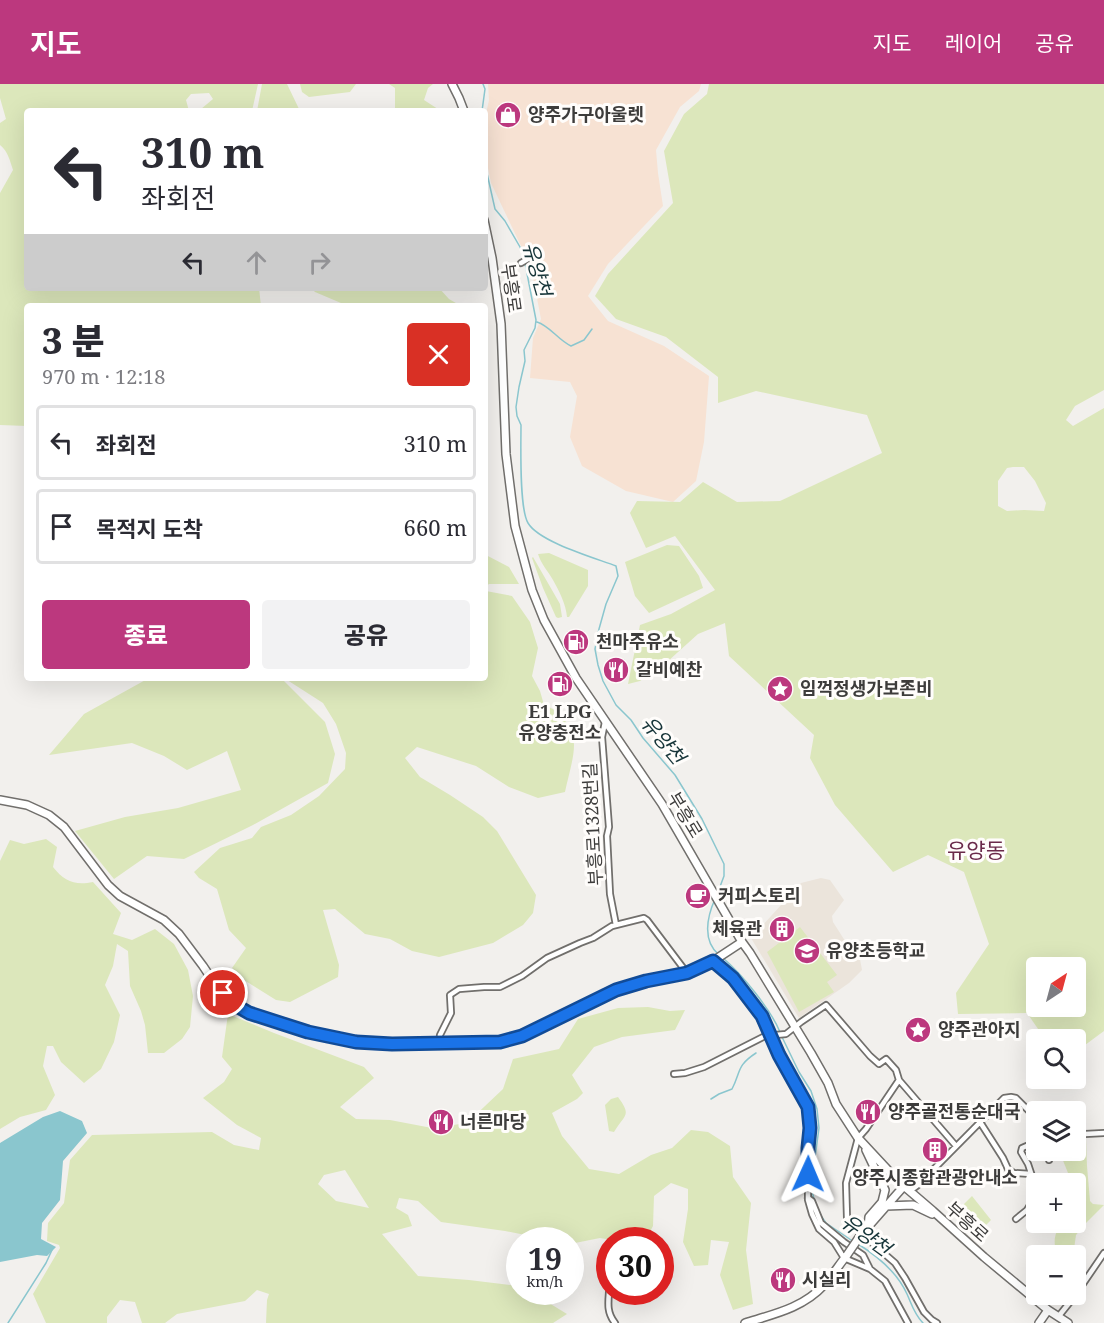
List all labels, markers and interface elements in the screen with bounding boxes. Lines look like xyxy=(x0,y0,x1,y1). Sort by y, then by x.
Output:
text: 지도 xyxy=(30,24,82,62)
text: 지도 xyxy=(873,29,911,57)
text: 레이어 xyxy=(944,29,1002,57)
text: 공유 xyxy=(1035,29,1074,57)
shop icon: 양주가구아울렛 xyxy=(493,100,523,130)
place label: 양주가구아울렛 xyxy=(528,102,644,126)
text: 310 m xyxy=(141,123,265,180)
icon: left xyxy=(42,132,120,210)
text: 좌회전 xyxy=(141,179,216,216)
water label: 유양천 xyxy=(517,239,559,302)
icon: left xyxy=(177,246,210,279)
icon: ahead xyxy=(240,246,273,279)
icon: right xyxy=(303,246,336,279)
street label: 부흥로 xyxy=(497,262,527,314)
text: 3 분 xyxy=(42,316,105,365)
button: close xyxy=(407,323,470,386)
text: 970 m · 12:18 xyxy=(42,363,165,390)
icon: left xyxy=(45,426,78,459)
text: 310 m xyxy=(404,428,467,458)
text: 좌회전 xyxy=(96,429,157,459)
icon: arrive xyxy=(45,510,78,543)
text: 660 m xyxy=(404,512,467,542)
text: 목적지 도착 xyxy=(96,513,203,543)
button: 종료 xyxy=(42,600,250,669)
button: 공유 xyxy=(262,600,470,669)
fuel station icon: 천마주유소 xyxy=(561,627,591,657)
place label: 천마주유소 xyxy=(596,629,679,653)
restaurant icon: 갈비예찬 xyxy=(601,655,631,685)
place label: 갈비예찬 xyxy=(636,657,703,681)
fuel station icon: E1 LPG 유양충전소 xyxy=(545,669,575,699)
place icon: 임꺽정생가보존비 xyxy=(765,674,795,704)
place label: 임꺽정생가보존비 xyxy=(800,676,932,700)
place label: E1 LPG 유양충전소 xyxy=(519,699,601,744)
water label: 유양천 xyxy=(635,710,693,771)
street label: 부흥로1328번길 xyxy=(577,762,607,886)
street label: 부흥로 xyxy=(663,787,709,842)
district label: 유양동 xyxy=(947,836,1005,864)
cafe icon: 커피스토리 xyxy=(683,881,713,911)
place label: 커피스토리 xyxy=(718,883,801,907)
building icon: 체육관 xyxy=(767,914,797,944)
place label: 체육관 xyxy=(712,916,762,940)
school or university icon: 유양초등학교 xyxy=(792,936,822,966)
place label: 유양초등학교 xyxy=(826,938,925,962)
north arrow xyxy=(1026,957,1086,1017)
map controls xyxy=(1026,957,1086,1305)
pin xyxy=(197,967,248,1018)
icon: arrive xyxy=(206,976,239,1009)
place icon: 양주관아지 xyxy=(903,1015,933,1045)
place label: 양주관아지 xyxy=(938,1017,1021,1041)
button: search xyxy=(1026,1029,1086,1089)
restaurant icon: 양주골전통순대국 xyxy=(853,1097,883,1127)
place label: 양주골전통순대국 xyxy=(888,1099,1020,1123)
button: layers xyxy=(1026,1101,1086,1161)
restaurant icon: 너른마당 xyxy=(426,1107,456,1137)
place label: 너른마당 xyxy=(460,1109,526,1133)
building icon: 양주시종합관광안내소 xyxy=(920,1135,950,1165)
position arrow xyxy=(776,1142,840,1206)
place label: 양주시종합관광안내소 xyxy=(852,1165,1018,1189)
button: + xyxy=(1026,1173,1086,1233)
street label: 부흥로 xyxy=(941,1196,994,1247)
water label: 유양천 xyxy=(836,1207,899,1263)
speed limit sign: 30 xyxy=(596,1227,674,1305)
text: 19 xyxy=(528,1238,562,1279)
button: − xyxy=(1026,1245,1086,1305)
restaurant icon: 시실리 xyxy=(768,1265,798,1295)
place label: 시실리 xyxy=(802,1267,852,1291)
text: km/h xyxy=(527,1271,563,1291)

